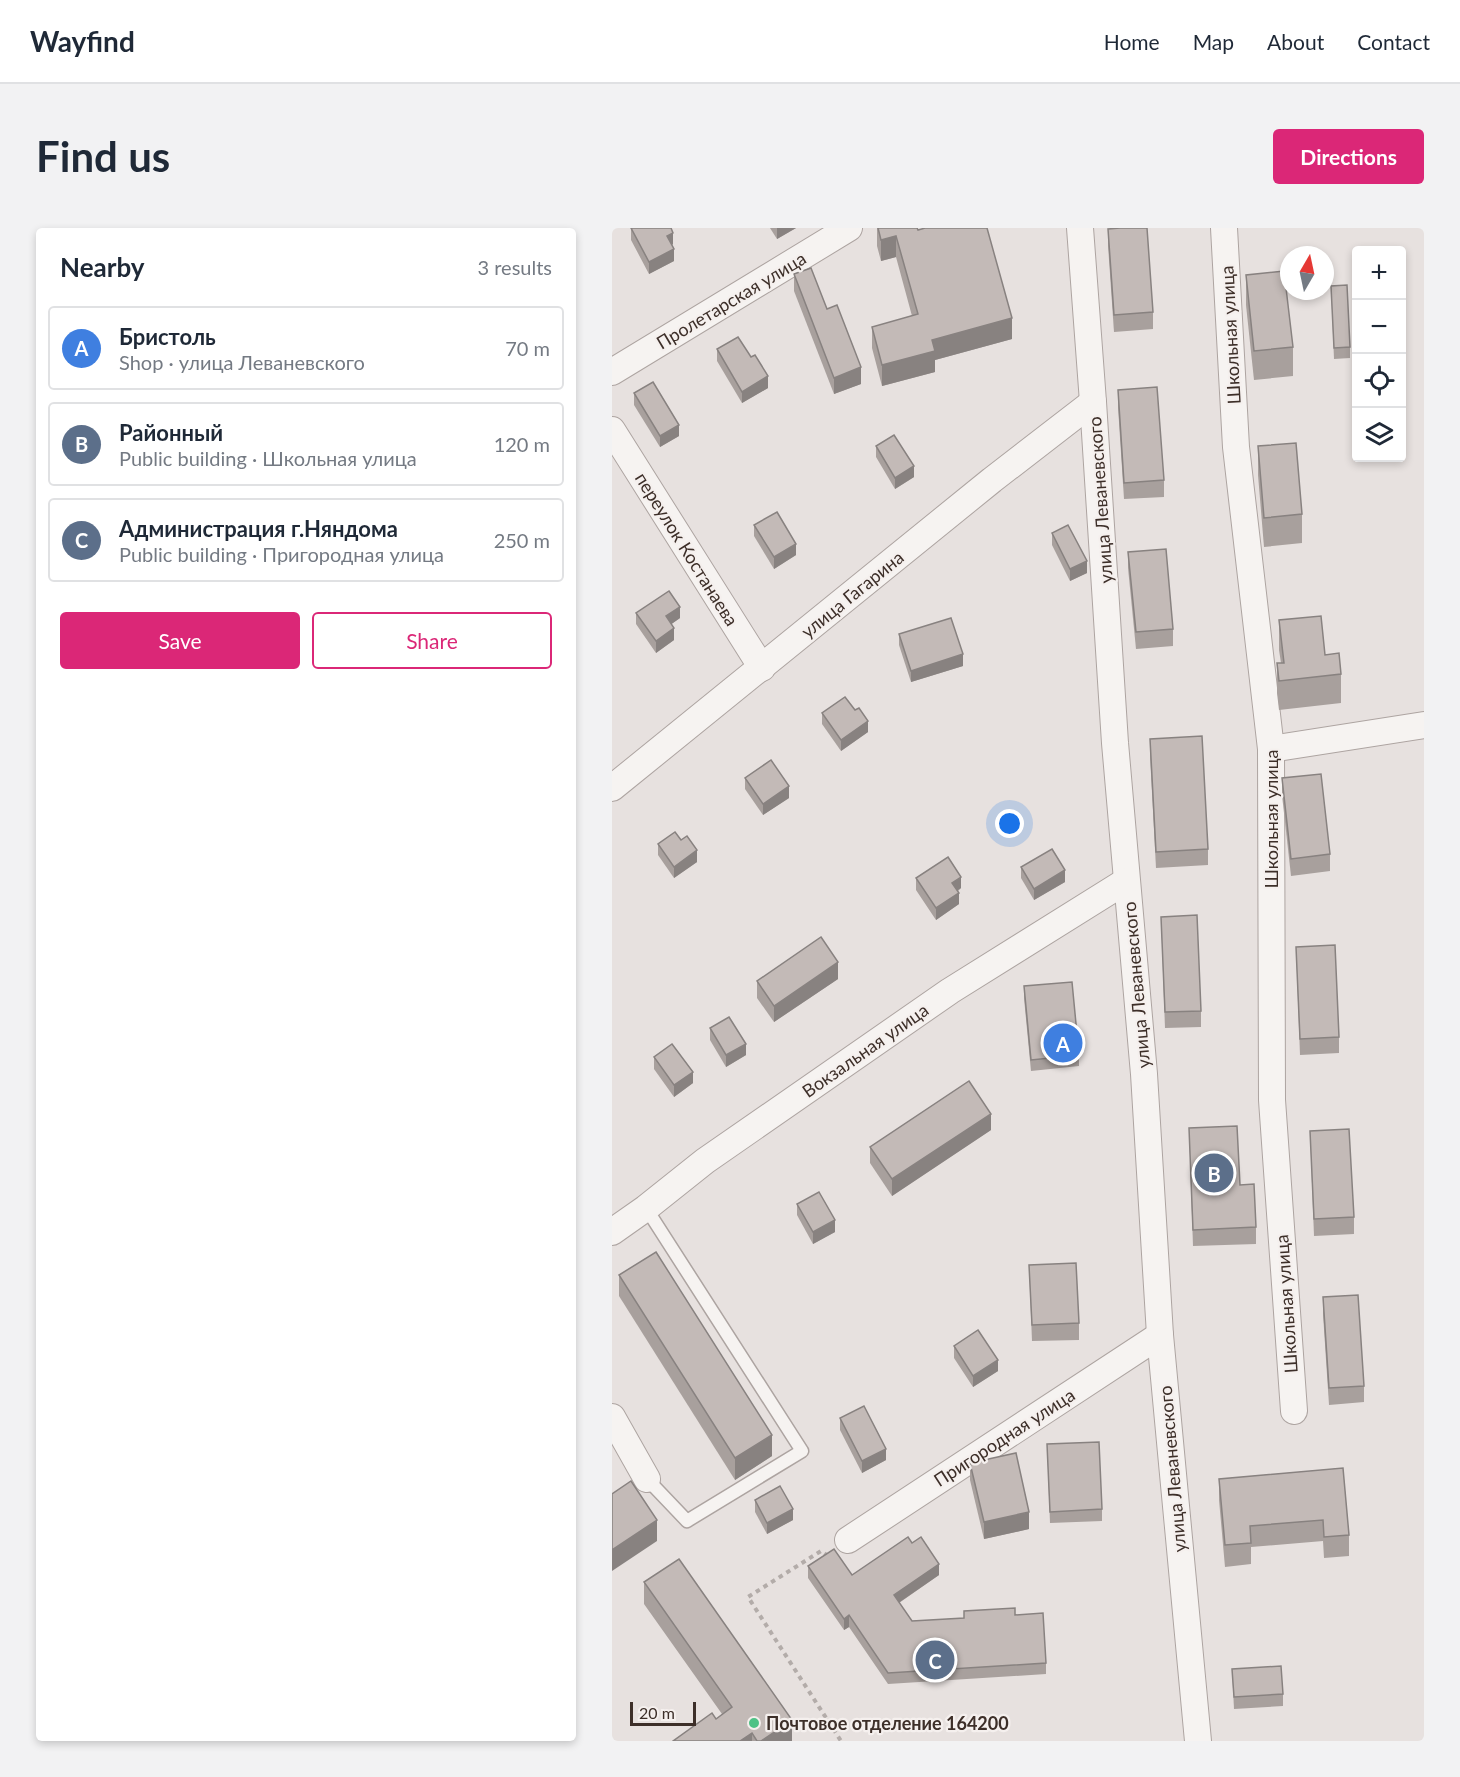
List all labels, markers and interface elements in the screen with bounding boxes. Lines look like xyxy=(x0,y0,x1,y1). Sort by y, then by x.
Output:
text: Wayfind xyxy=(30,24,135,58)
text: Home xyxy=(1104,29,1160,54)
text: Map xyxy=(1193,29,1234,54)
text: About xyxy=(1267,29,1324,54)
text: Contact xyxy=(1357,29,1430,54)
button: Directions xyxy=(1273,129,1424,184)
text: Find us xyxy=(36,131,170,181)
north arrow xyxy=(1280,246,1334,300)
map controls xyxy=(1352,246,1406,462)
button: + xyxy=(1352,246,1406,300)
street label: Пролетарская улица xyxy=(652,247,810,353)
text: Nearby xyxy=(60,251,145,283)
text: 3 results xyxy=(477,255,552,279)
street label: Школьная улица xyxy=(1215,265,1245,405)
button: − xyxy=(1352,300,1406,354)
text: Бристоль xyxy=(119,323,216,350)
text: A xyxy=(75,336,88,360)
text: 70 m xyxy=(505,336,550,360)
text: Shop · улица Леваневского xyxy=(119,350,365,374)
button: locate xyxy=(1352,354,1406,408)
button: layers xyxy=(1352,408,1406,462)
street label: улица Леваневского xyxy=(1083,416,1117,584)
text: Районный xyxy=(119,419,223,446)
text: B xyxy=(75,432,88,456)
text: 120 m xyxy=(494,432,550,456)
text: Public building · Школьная улица xyxy=(119,446,417,470)
street label: переулок Костанаева xyxy=(631,468,743,630)
text: Администрация г.Няндома xyxy=(119,515,398,542)
text: C xyxy=(75,528,88,552)
text: 250 m xyxy=(494,528,550,552)
text: Public building · Пригородная улица xyxy=(119,542,444,566)
street label: улица Гагарина xyxy=(796,546,908,642)
button: Save xyxy=(60,612,300,669)
button: Share xyxy=(312,612,552,669)
street label: Школьная улица xyxy=(1260,749,1282,889)
your location xyxy=(995,809,1024,838)
street label: улица Леваневского xyxy=(1118,901,1154,1069)
street label: Вокзальная улица xyxy=(798,998,932,1102)
pin: A xyxy=(1044,1020,1082,1066)
pin: B xyxy=(1194,1150,1234,1196)
street label: Школьная улица xyxy=(1270,1234,1302,1374)
street label: Пригородная улица xyxy=(929,1383,1079,1491)
street label: улица Леваневского xyxy=(1154,1385,1190,1553)
pin: C xyxy=(916,1638,954,1682)
scale bar xyxy=(630,1699,696,1726)
text: 20 m xyxy=(639,1703,675,1722)
place label: Почтовое отделение 164200 xyxy=(766,1712,1009,1734)
marker: Почтовое отделение 164200 xyxy=(747,1716,761,1730)

